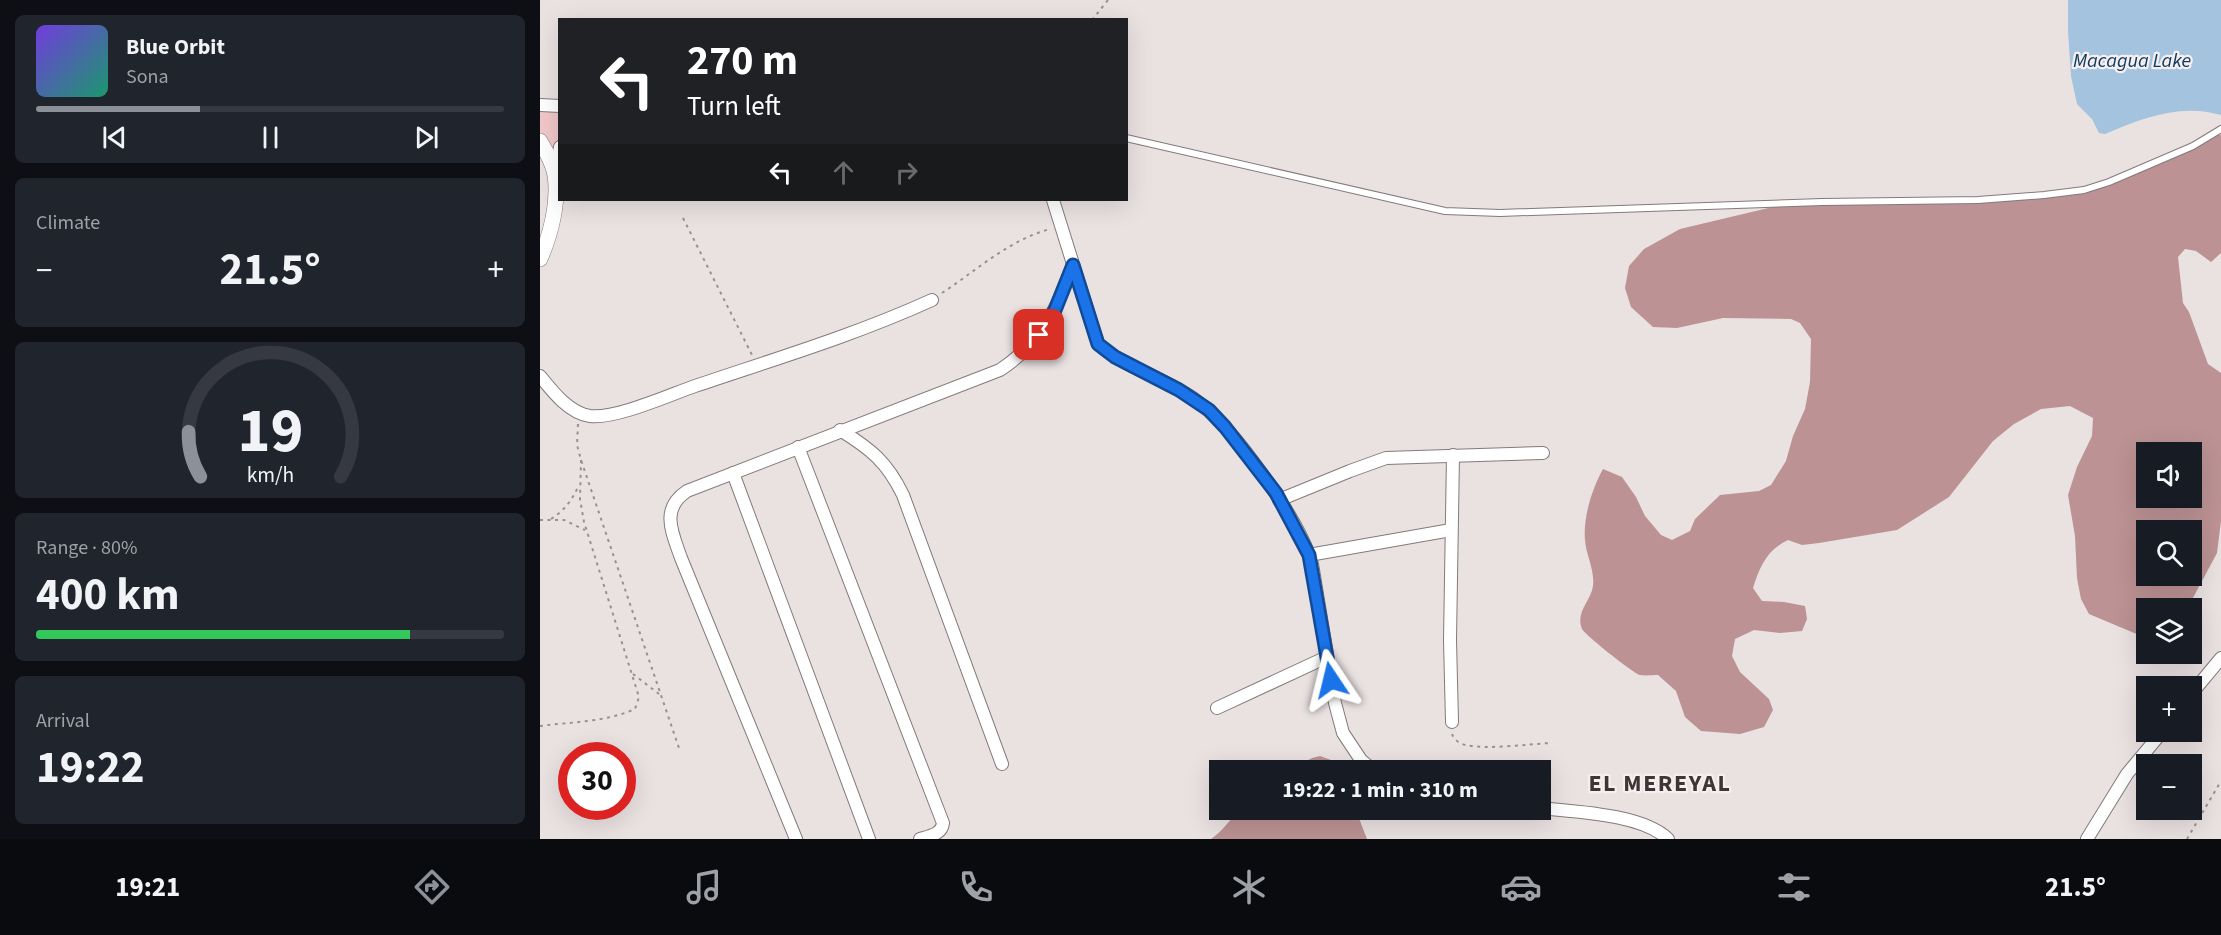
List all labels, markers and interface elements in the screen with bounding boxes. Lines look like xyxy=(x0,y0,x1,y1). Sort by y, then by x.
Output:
text: Blue Orbit xyxy=(126,31,225,63)
text: 270 m xyxy=(687,31,798,91)
icon: left xyxy=(588,42,666,120)
water label: Macagua Lake xyxy=(2073,47,2191,75)
text: Sona xyxy=(126,63,169,91)
text: Turn left xyxy=(687,87,781,126)
icon: previous xyxy=(98,121,131,154)
icon: pause xyxy=(254,121,287,154)
icon: next xyxy=(410,121,443,154)
icon: left xyxy=(764,156,797,189)
icon: ahead xyxy=(827,156,860,189)
icon: right xyxy=(890,156,923,189)
text: Climate xyxy=(36,209,100,237)
text: 21.5° xyxy=(219,238,321,302)
text: − xyxy=(36,247,52,294)
text: + xyxy=(488,247,504,294)
pin xyxy=(1013,309,1064,360)
icon: arrive xyxy=(1022,318,1055,351)
text: 19 xyxy=(237,387,303,476)
map controls xyxy=(2136,442,2202,820)
button: sound xyxy=(2136,442,2202,508)
text: km/h xyxy=(246,460,294,491)
button: search xyxy=(2136,520,2202,586)
text: Range · 80% xyxy=(36,534,137,562)
text: 400 km xyxy=(36,563,180,627)
button: layers xyxy=(2136,598,2202,664)
position arrow xyxy=(1299,648,1363,712)
button: + xyxy=(2136,676,2202,742)
text: Arrival xyxy=(36,707,90,735)
text: 19:22 xyxy=(36,736,145,800)
speed limit sign: 30 xyxy=(558,742,636,820)
button: − xyxy=(2136,754,2202,820)
district label: EL MEREYAL xyxy=(1588,766,1732,801)
text: 19:22 · 1 min · 310 m xyxy=(1282,774,1478,806)
icon: directions xyxy=(411,866,453,908)
icon: music xyxy=(683,866,725,908)
icon: phone xyxy=(955,866,997,908)
icon: climate xyxy=(1228,866,1270,908)
icon: car xyxy=(1500,866,1542,908)
icon: filters xyxy=(1773,866,1815,908)
text: 19:21 xyxy=(115,868,180,907)
text: 21.5° xyxy=(2045,868,2106,907)

